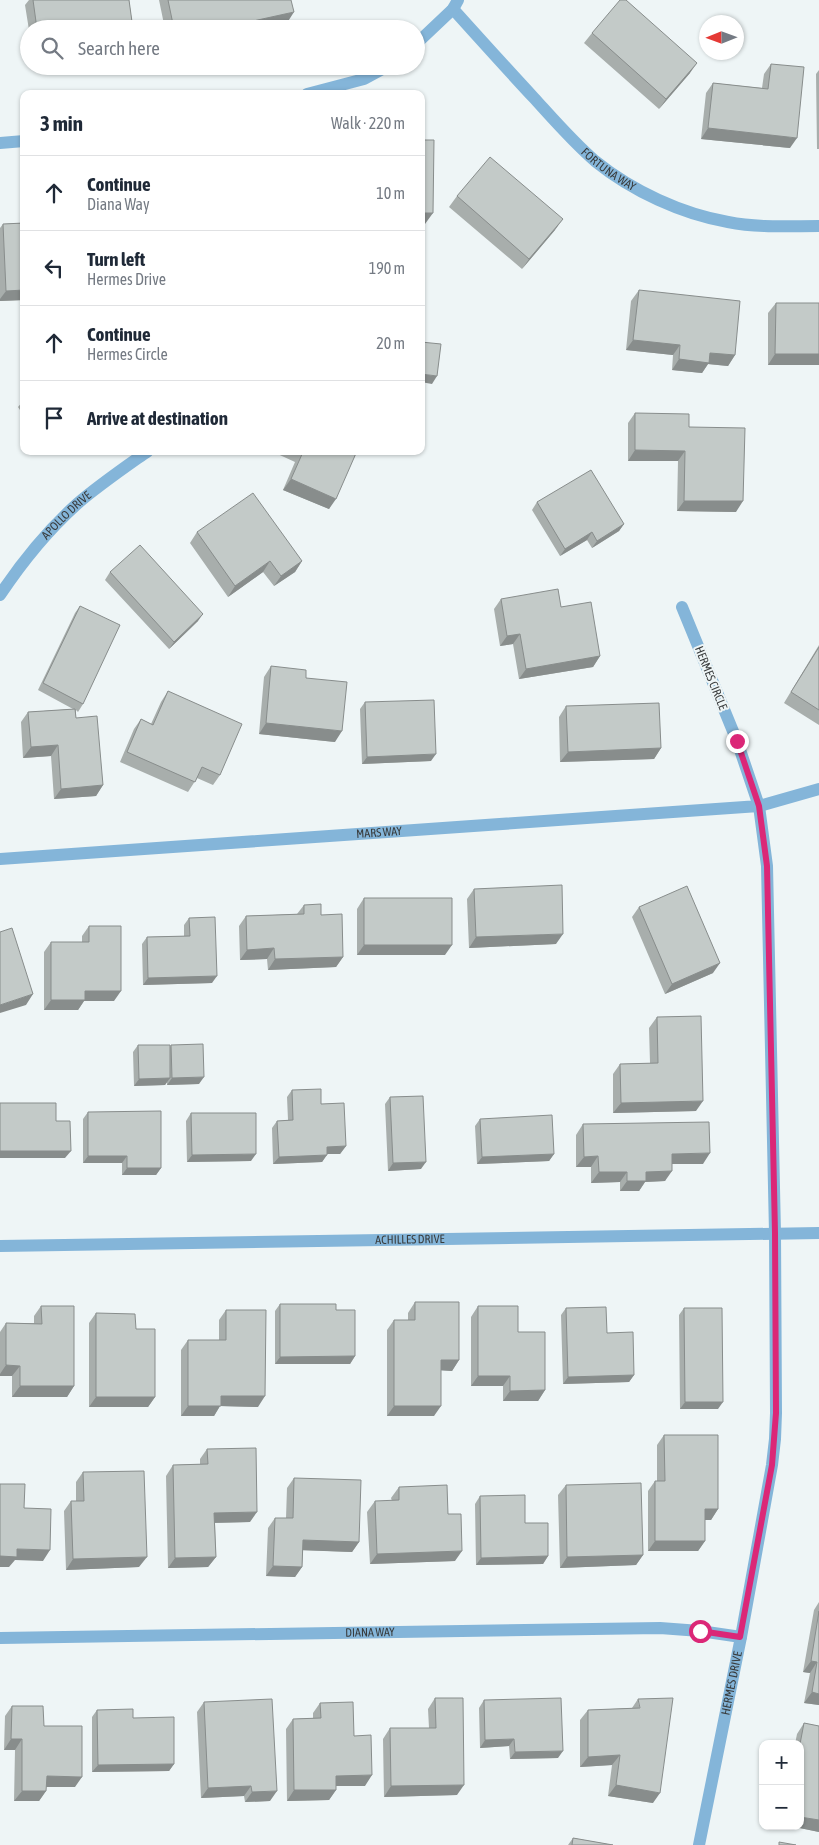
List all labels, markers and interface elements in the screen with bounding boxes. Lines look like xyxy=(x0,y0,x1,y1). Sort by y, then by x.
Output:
north arrow xyxy=(699,15,744,60)
search box xyxy=(20,20,425,75)
icon: search xyxy=(38,34,66,62)
text: Search here xyxy=(78,37,160,59)
text: 3 min xyxy=(40,111,83,135)
text: Walk · 220 m xyxy=(331,114,405,132)
street label: FORTUNA WAY xyxy=(578,145,639,194)
text: Continue xyxy=(87,173,151,195)
icon: ahead xyxy=(40,179,68,207)
text: 10 m xyxy=(376,184,405,202)
text: Diana Way xyxy=(87,195,150,213)
text: Turn left xyxy=(87,248,145,270)
icon: left xyxy=(40,254,68,282)
text: 190 m xyxy=(369,259,405,277)
text: Hermes Drive xyxy=(87,270,166,288)
text: Continue xyxy=(87,323,151,345)
icon: ahead xyxy=(40,329,68,357)
text: 20 m xyxy=(376,334,405,352)
text: Hermes Circle xyxy=(87,345,168,363)
icon: arrive xyxy=(40,404,68,432)
text: Arrive at destination xyxy=(87,407,228,429)
street label: APOLLO DRIVE xyxy=(39,488,94,542)
street label: HERMES CIRCLE xyxy=(692,644,730,712)
route end xyxy=(726,730,749,753)
street label: MARS WAY xyxy=(356,824,403,841)
street label: ACHILLES DRIVE xyxy=(375,1232,445,1247)
route start xyxy=(689,1620,712,1643)
street label: DIANA WAY xyxy=(345,1625,395,1640)
street label: HERMES DRIVE xyxy=(718,1650,745,1716)
map controls xyxy=(759,1740,804,1830)
button: + xyxy=(759,1740,804,1785)
button: − xyxy=(759,1785,804,1830)

